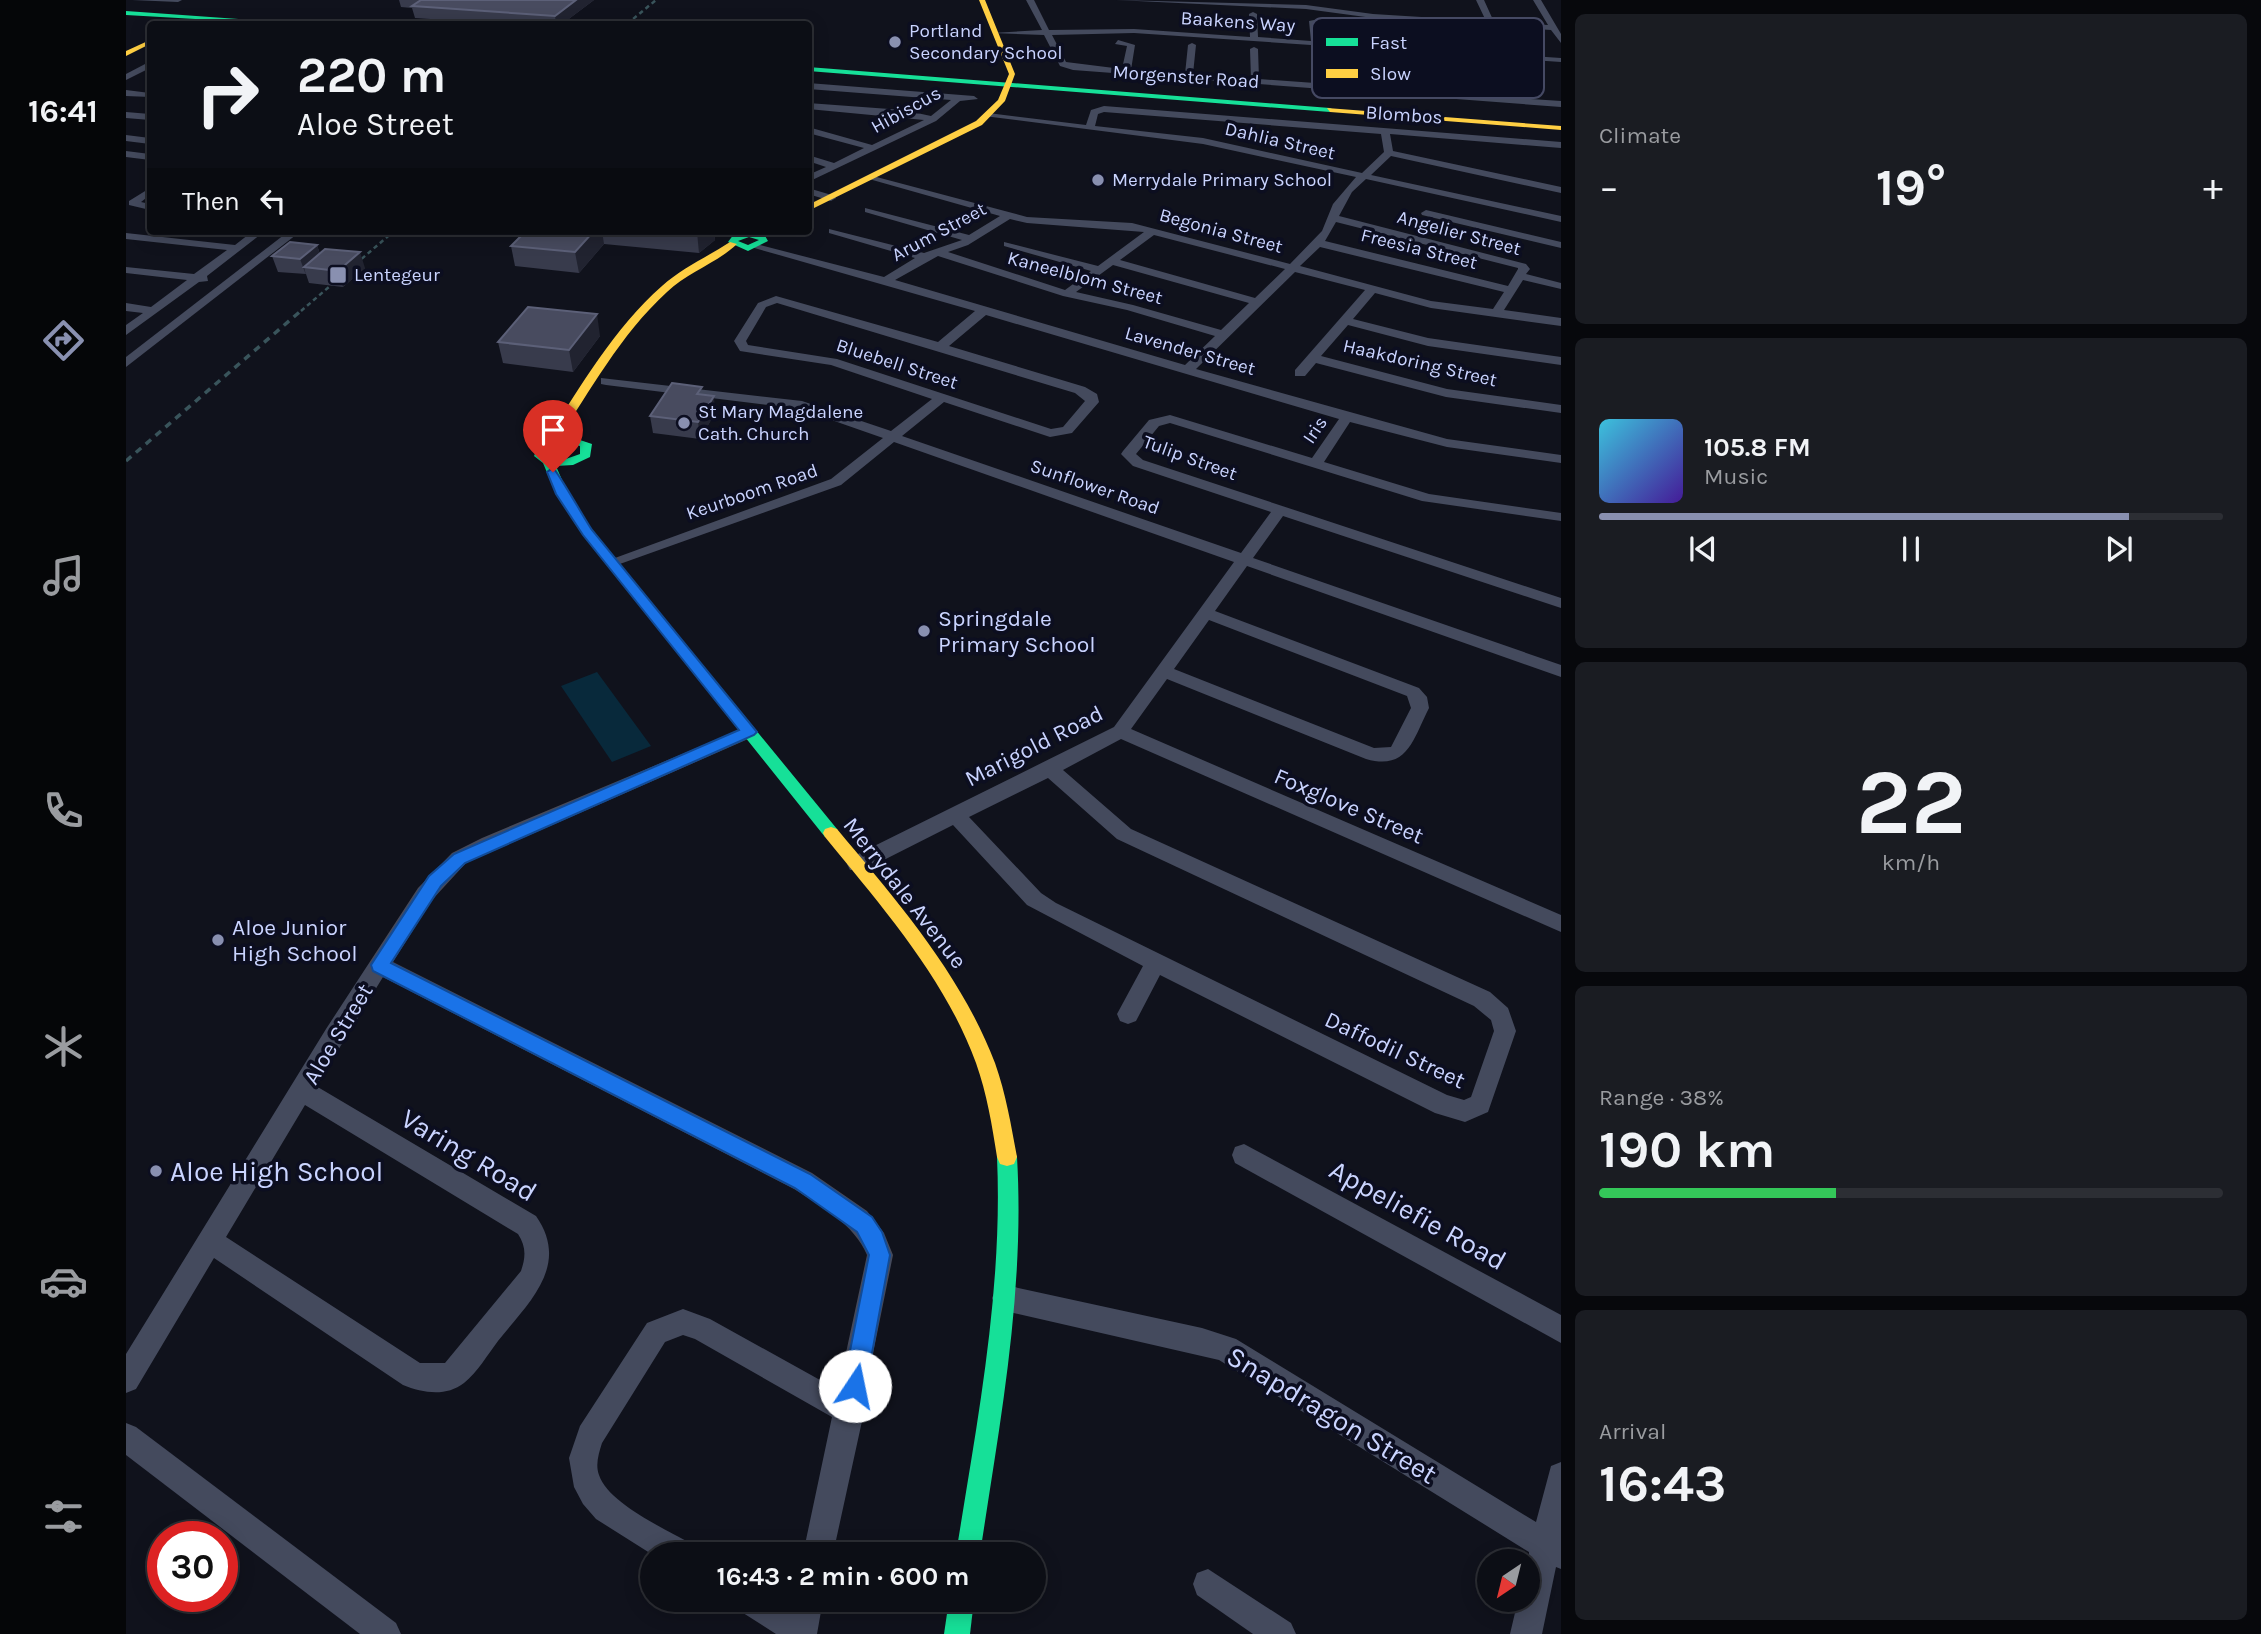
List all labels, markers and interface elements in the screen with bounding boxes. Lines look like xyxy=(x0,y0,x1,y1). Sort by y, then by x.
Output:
street label: Baakens Way xyxy=(1180,7,1296,37)
legend xyxy=(1312,18,1544,98)
place label: Portland Secondary School xyxy=(909,20,1063,64)
text: Fast xyxy=(1370,32,1407,54)
marker: Portland Secondary School xyxy=(887,34,903,50)
text: 220 m xyxy=(297,47,446,104)
icon: right xyxy=(182,49,273,140)
street label: Morgenster Road xyxy=(1112,61,1260,93)
text: Slow xyxy=(1370,63,1411,85)
street label: Hibiscus xyxy=(867,82,945,138)
text: 16:41 xyxy=(28,93,98,130)
street label: Blombos xyxy=(1365,101,1443,129)
text: Aloe Street xyxy=(297,106,454,143)
street label: Dahlia Street xyxy=(1223,118,1337,164)
text: Climate xyxy=(1599,122,1681,149)
text: 19° xyxy=(1876,157,1946,218)
text: − xyxy=(1599,165,1619,210)
text: + xyxy=(2203,165,2223,210)
place label: Merrydale Primary School xyxy=(1112,169,1332,191)
marker: Merrydale Primary School xyxy=(1090,172,1106,188)
icon: left xyxy=(254,182,292,220)
text: Then xyxy=(182,186,240,217)
street label: Arum Street xyxy=(888,198,990,266)
street label: Begonia Street xyxy=(1157,204,1285,258)
street label: Angelier Street xyxy=(1395,206,1523,260)
street label: Freesia Street xyxy=(1359,224,1479,274)
street label: Kaneelblom Street xyxy=(1005,247,1165,309)
place label: Lentegeur xyxy=(354,264,440,286)
marker: Lentegeur xyxy=(328,265,348,285)
icon: directions xyxy=(39,316,88,365)
street label: Lavender Street xyxy=(1122,322,1258,380)
street label: Bluebell Street xyxy=(833,334,961,394)
street label: Haakdoring Street xyxy=(1341,335,1499,391)
pin xyxy=(523,400,583,472)
place label: St Mary Magdalene Cath. Church xyxy=(698,401,863,445)
icon: arrive xyxy=(534,411,572,449)
street label: Iris xyxy=(1298,412,1332,448)
marker: St Mary Magdalene Cath. Church xyxy=(676,415,692,431)
street label: Tulip Street xyxy=(1140,431,1240,485)
text: 105.8 FM xyxy=(1704,432,1811,463)
street label: Sunflower Road xyxy=(1027,455,1163,519)
street label: Keurboom Road xyxy=(683,459,821,525)
text: Music xyxy=(1704,463,1768,490)
icon: previous xyxy=(1684,530,1722,568)
icon: pause xyxy=(1892,530,1930,568)
icon: next xyxy=(2100,530,2138,568)
icon: music xyxy=(39,551,88,600)
place label: Springdale Primary School xyxy=(938,605,1096,658)
marker: Springdale Primary School xyxy=(916,623,932,639)
street label: Marigold Road xyxy=(960,700,1108,792)
text: 22 xyxy=(1856,750,1966,856)
street label: Foxglove Street xyxy=(1270,762,1428,850)
icon: phone xyxy=(39,786,88,835)
street label: Merrydale Avenue xyxy=(838,812,972,974)
text: km/h xyxy=(1882,849,1940,876)
place label: Aloe Junior High School xyxy=(232,914,358,967)
marker: Aloe Junior High School xyxy=(210,932,226,948)
street label: Aloe Street xyxy=(297,978,379,1089)
street label: Daffodil Street xyxy=(1321,1006,1470,1094)
icon: climate xyxy=(39,1022,88,1071)
text: Range · 38% xyxy=(1599,1084,1724,1111)
street label: Varing Road xyxy=(395,1102,543,1208)
text: 190 km xyxy=(1599,1119,1775,1180)
street label: Appeliefie Road xyxy=(1324,1153,1512,1277)
place label: Aloe High School xyxy=(170,1155,383,1188)
marker: Aloe High School xyxy=(148,1163,164,1179)
icon: car xyxy=(39,1257,88,1306)
street label: Snapdragon Street xyxy=(1221,1339,1443,1491)
position arrow xyxy=(818,1349,892,1423)
text: Arrival xyxy=(1599,1418,1666,1445)
text: 16:43 xyxy=(1599,1453,1726,1514)
icon: filters xyxy=(39,1492,88,1541)
speed limit sign: 30 xyxy=(147,1521,238,1612)
north arrow xyxy=(1477,1549,1540,1612)
map controls xyxy=(1477,1549,1540,1612)
text: 16:43 · 2 min · 600 m xyxy=(717,1561,969,1592)

